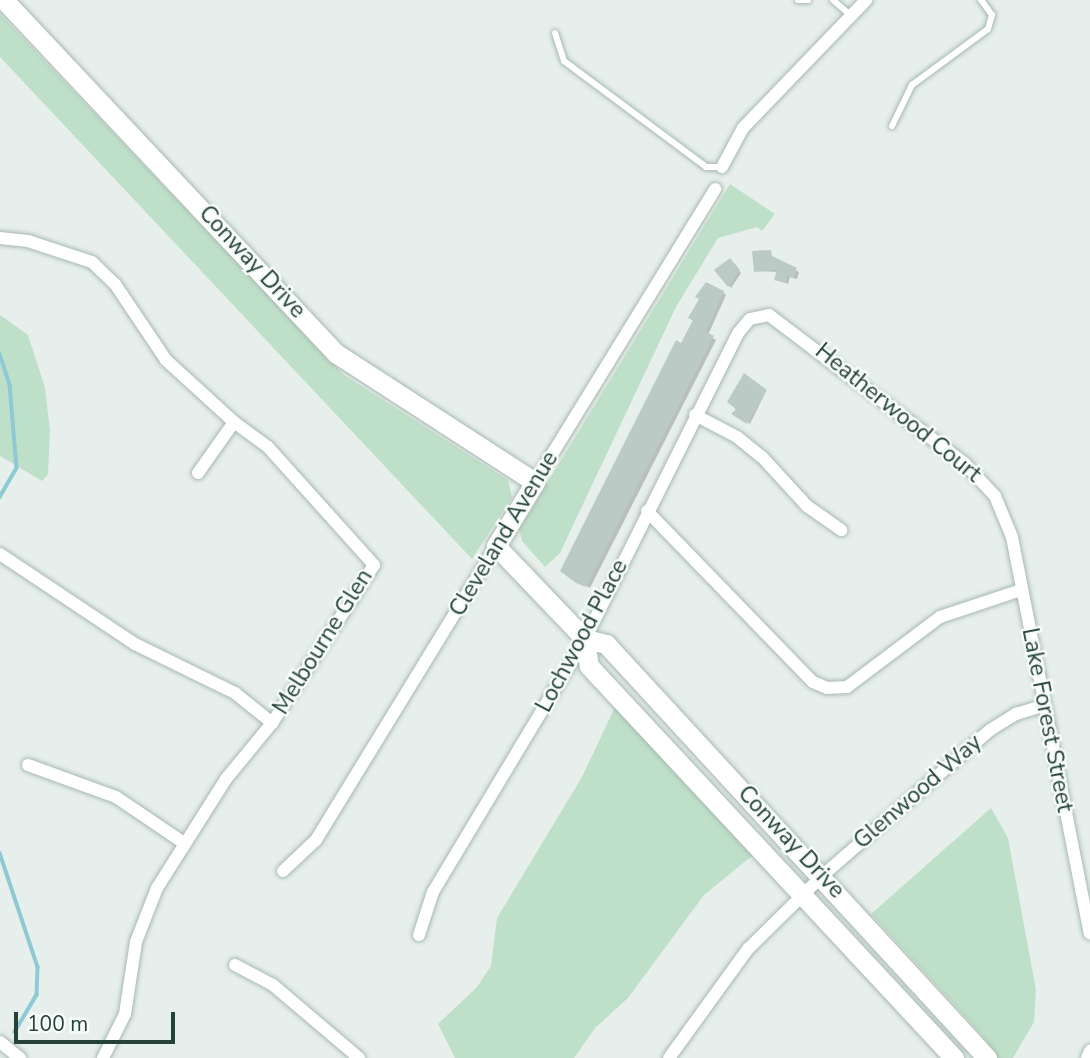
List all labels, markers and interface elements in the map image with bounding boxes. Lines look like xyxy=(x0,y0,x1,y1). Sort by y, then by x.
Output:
street label: Conway Drive xyxy=(193,200,311,324)
street label: Heatherwood Court xyxy=(809,338,987,488)
street label: Cleveland Avenue xyxy=(444,446,564,622)
street label: Lochwood Place xyxy=(530,555,634,717)
street label: Melbourne Glen xyxy=(267,564,379,720)
street label: Lake Forest Street xyxy=(1016,626,1078,814)
street label: Glenwood Way xyxy=(848,729,988,855)
street label: Conway Drive xyxy=(732,780,850,904)
scale bar xyxy=(18,998,178,1042)
text: 100 m xyxy=(27,1010,88,1038)

